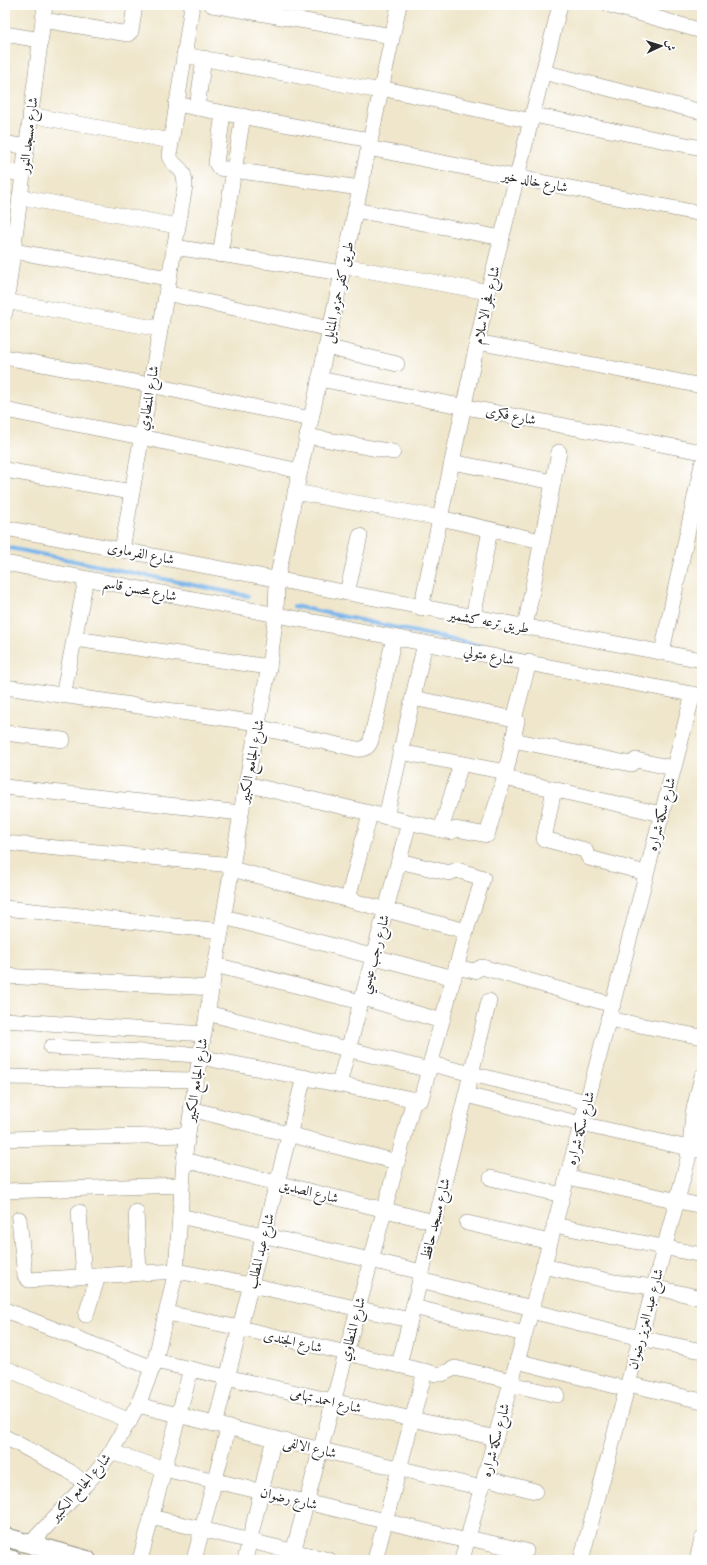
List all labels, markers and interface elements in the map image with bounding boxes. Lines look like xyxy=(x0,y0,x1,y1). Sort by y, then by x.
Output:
north arrow xyxy=(641,26,681,66)
text: ش xyxy=(663,39,678,51)
street label: شارع مسجد النور xyxy=(14,96,45,176)
street label: شارع خالد خير xyxy=(498,165,569,199)
street label: طريق كفر حمزه, المنايل xyxy=(318,239,360,345)
street label: شارع فجر الاسلام xyxy=(468,264,508,347)
street label: شارع المنطاوي xyxy=(133,364,166,432)
street label: شارع فكرى xyxy=(484,401,538,432)
street label: شارع الفرماوى xyxy=(106,538,176,571)
street label: شارع محسن قاسم xyxy=(101,573,179,610)
street label: طريق ترعه كشمير xyxy=(445,605,531,638)
street label: شارع متولي xyxy=(462,641,516,672)
street label: شارع الجامع الكبير xyxy=(234,718,273,807)
street label: شارع سكة شراره xyxy=(643,775,682,853)
street label: شارع رجب عيسي xyxy=(355,912,398,997)
street label: شارع الجامع الكبير xyxy=(180,1037,216,1126)
street label: شارع سكة شراره xyxy=(562,1089,601,1167)
street label: شارع الصديق xyxy=(277,1175,341,1210)
street label: شارع مسجد حافظ xyxy=(416,1176,457,1262)
street label: شارع عبد المطلب xyxy=(242,1211,281,1291)
street label: شارع عبد العزيز رضوان xyxy=(623,1267,670,1372)
street label: شارع المنطاوي xyxy=(335,1295,372,1364)
street label: شارع الجندى xyxy=(261,1326,324,1359)
street label: شارع احمد تهامى xyxy=(288,1383,363,1420)
street label: شارع سكة شراره xyxy=(477,1401,516,1479)
street label: شارع الالفى xyxy=(281,1432,338,1465)
street label: شارع الجامع الكبير xyxy=(44,1449,118,1530)
street label: شارع رضوان xyxy=(258,1483,319,1516)

